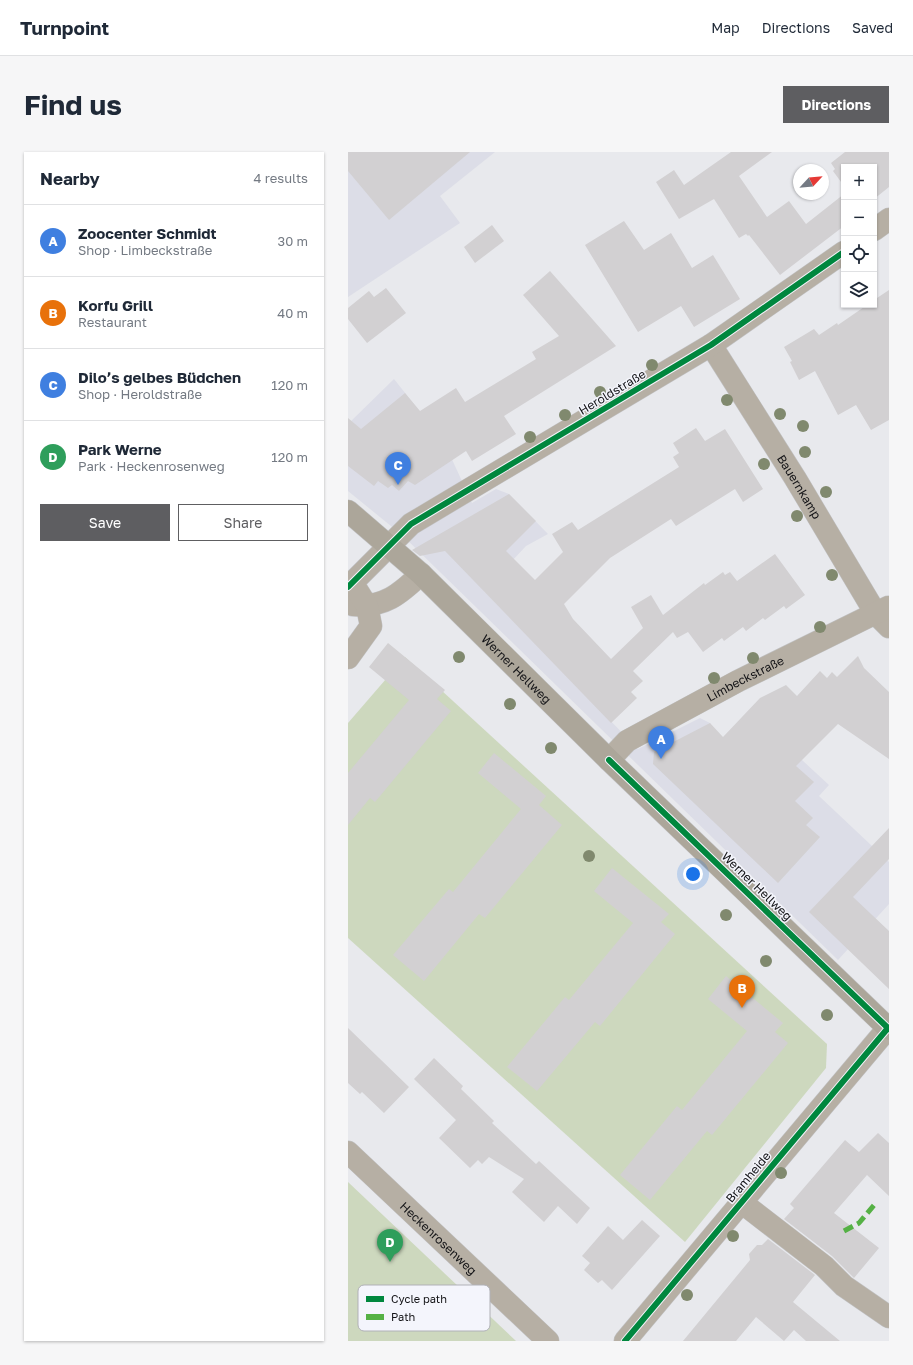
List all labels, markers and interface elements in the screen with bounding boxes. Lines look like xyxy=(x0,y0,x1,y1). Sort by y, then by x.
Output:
text: Turnpoint xyxy=(20,16,109,39)
text: Map xyxy=(711,19,740,36)
text: Directions xyxy=(762,19,830,36)
text: Saved xyxy=(852,19,893,36)
button: Directions xyxy=(783,86,889,123)
text: Find us xyxy=(24,88,122,121)
north arrow xyxy=(793,164,829,200)
map controls xyxy=(841,164,877,308)
button: + xyxy=(841,164,877,200)
text: Nearby xyxy=(40,168,100,189)
text: 4 results xyxy=(254,170,308,186)
button: − xyxy=(841,200,877,236)
text: Zoocenter Schmidt xyxy=(78,224,217,242)
text: A xyxy=(48,233,58,249)
text: 30 m xyxy=(278,233,308,249)
button: locate xyxy=(841,236,877,272)
text: Shop · Limbeckstraße xyxy=(78,242,212,258)
button: layers xyxy=(841,272,877,308)
text: Korfu Grill xyxy=(78,296,153,314)
text: B xyxy=(48,305,58,321)
text: 40 m xyxy=(277,305,308,321)
text: Restaurant xyxy=(78,314,147,330)
street label: Heroldstraße xyxy=(576,366,648,418)
text: Diloʼs gelbes Büdchen xyxy=(78,368,241,386)
text: C xyxy=(48,377,58,393)
text: 120 m xyxy=(271,377,308,393)
text: Shop · Heroldstraße xyxy=(78,386,202,402)
text: Park Werne xyxy=(78,440,162,458)
text: D xyxy=(48,449,58,465)
text: 120 m xyxy=(271,449,308,465)
street label: Bauernkamp xyxy=(774,451,825,521)
pin: C xyxy=(385,452,411,485)
text: Park · Heckenrosenweg xyxy=(78,458,225,474)
button: Save xyxy=(40,504,170,541)
button: Share xyxy=(178,504,308,541)
street label: Werner Hellweg xyxy=(479,631,555,706)
street label: Limbeckstraße xyxy=(704,652,786,704)
pin: A xyxy=(648,726,674,759)
street label: Werner Hellweg xyxy=(719,849,795,923)
your location xyxy=(683,864,703,884)
pin: B xyxy=(729,975,755,1008)
street label: Bramheide xyxy=(722,1148,774,1206)
street label: Heckenrosenweg xyxy=(397,1198,480,1278)
pin: D xyxy=(377,1229,403,1262)
legend xyxy=(358,1285,490,1331)
text: Cycle path xyxy=(391,1292,447,1305)
text: Path xyxy=(391,1310,415,1323)

